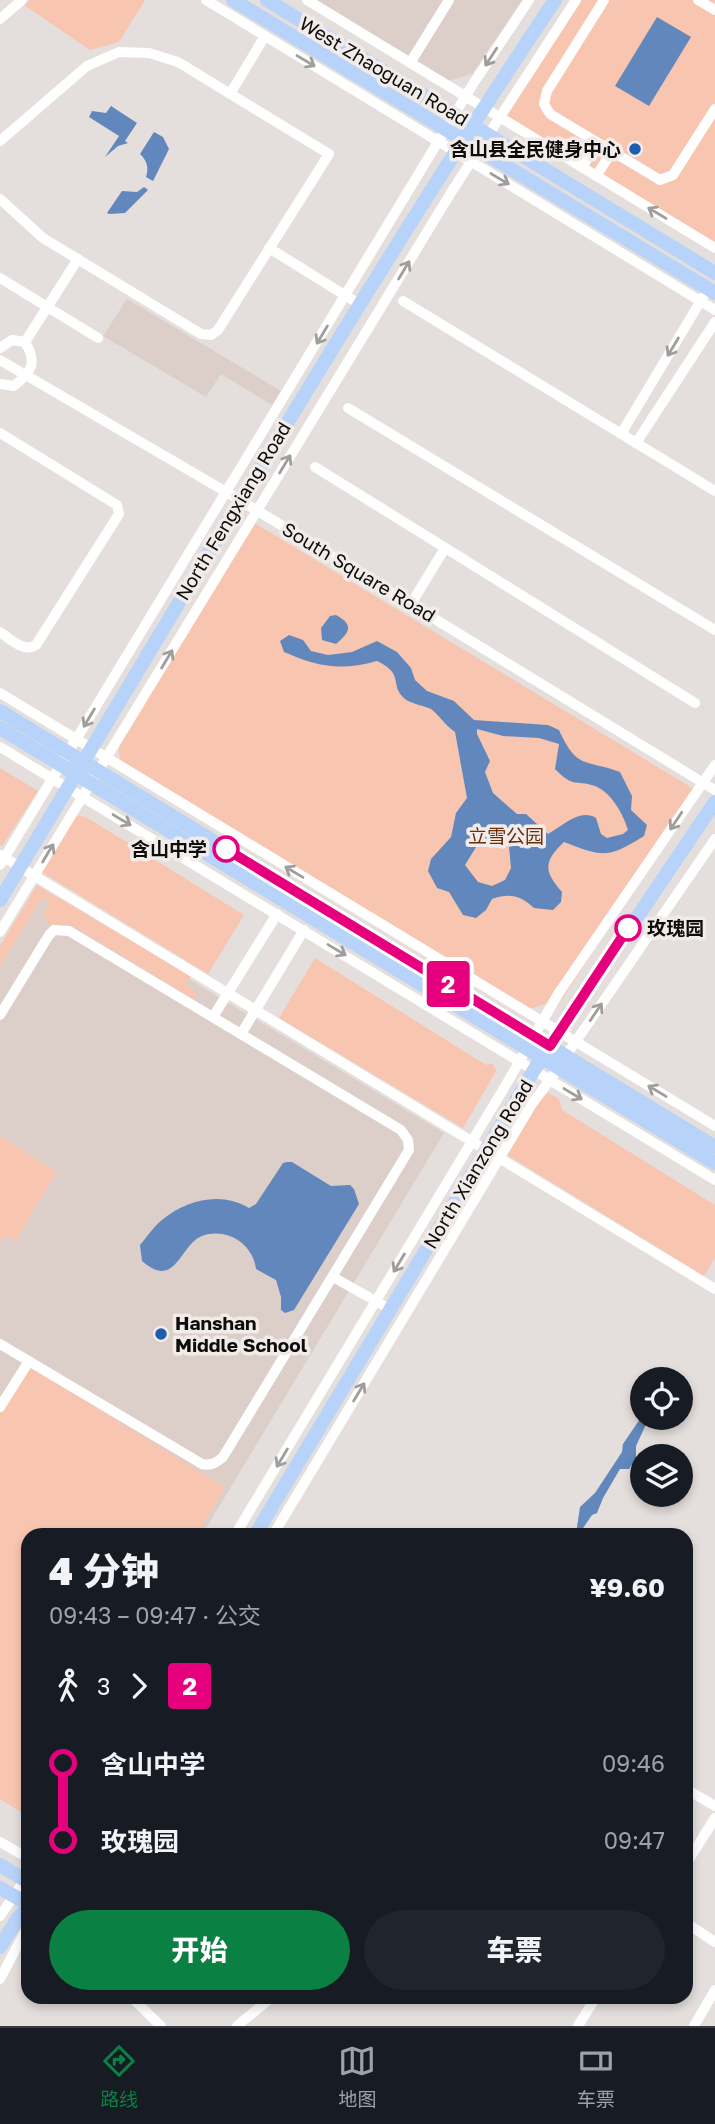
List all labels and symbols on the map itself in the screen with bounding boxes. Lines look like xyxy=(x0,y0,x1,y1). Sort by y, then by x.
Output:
street label: West Zhaoguan Road xyxy=(296,11,473,130)
one-way arrow xyxy=(484,46,498,66)
one-way arrow xyxy=(296,54,316,68)
place label: 含山县全民健身中心 xyxy=(450,137,621,160)
marker: 含山县全民健身中心 xyxy=(627,141,643,157)
one-way arrow xyxy=(490,173,510,187)
one-way arrow xyxy=(647,205,667,219)
one-way arrow xyxy=(397,261,411,281)
one-way arrow xyxy=(314,324,328,344)
one-way arrow xyxy=(666,336,680,356)
street label: North Fengxiang Road xyxy=(170,417,295,604)
one-way arrow xyxy=(279,455,293,475)
street label: South Square Road xyxy=(278,517,440,626)
one-way arrow xyxy=(160,649,174,669)
one-way arrow xyxy=(82,707,96,727)
one-way arrow xyxy=(669,811,683,831)
one-way arrow xyxy=(111,813,131,827)
park label: 立雪公园 xyxy=(468,824,544,847)
marker: 含山中学 xyxy=(213,836,239,862)
place label: 含山中学 xyxy=(131,837,207,860)
one-way arrow xyxy=(42,843,56,863)
one-way arrow xyxy=(284,865,304,879)
marker: 玫瑰园 xyxy=(615,915,641,941)
place label: 玫瑰园 xyxy=(647,916,704,939)
one-way arrow xyxy=(327,944,347,958)
line badge: 2 xyxy=(425,961,471,1007)
one-way arrow xyxy=(589,1003,603,1022)
street label: North Xianzong Road xyxy=(418,1075,537,1253)
one-way arrow xyxy=(647,1083,667,1097)
one-way arrow xyxy=(563,1087,583,1101)
one-way arrow xyxy=(392,1252,406,1272)
place label: Hanshan Middle School xyxy=(175,1311,307,1356)
marker: Hanshan Middle School xyxy=(153,1326,169,1342)
one-way arrow xyxy=(352,1383,366,1403)
one-way arrow xyxy=(274,1447,288,1467)

